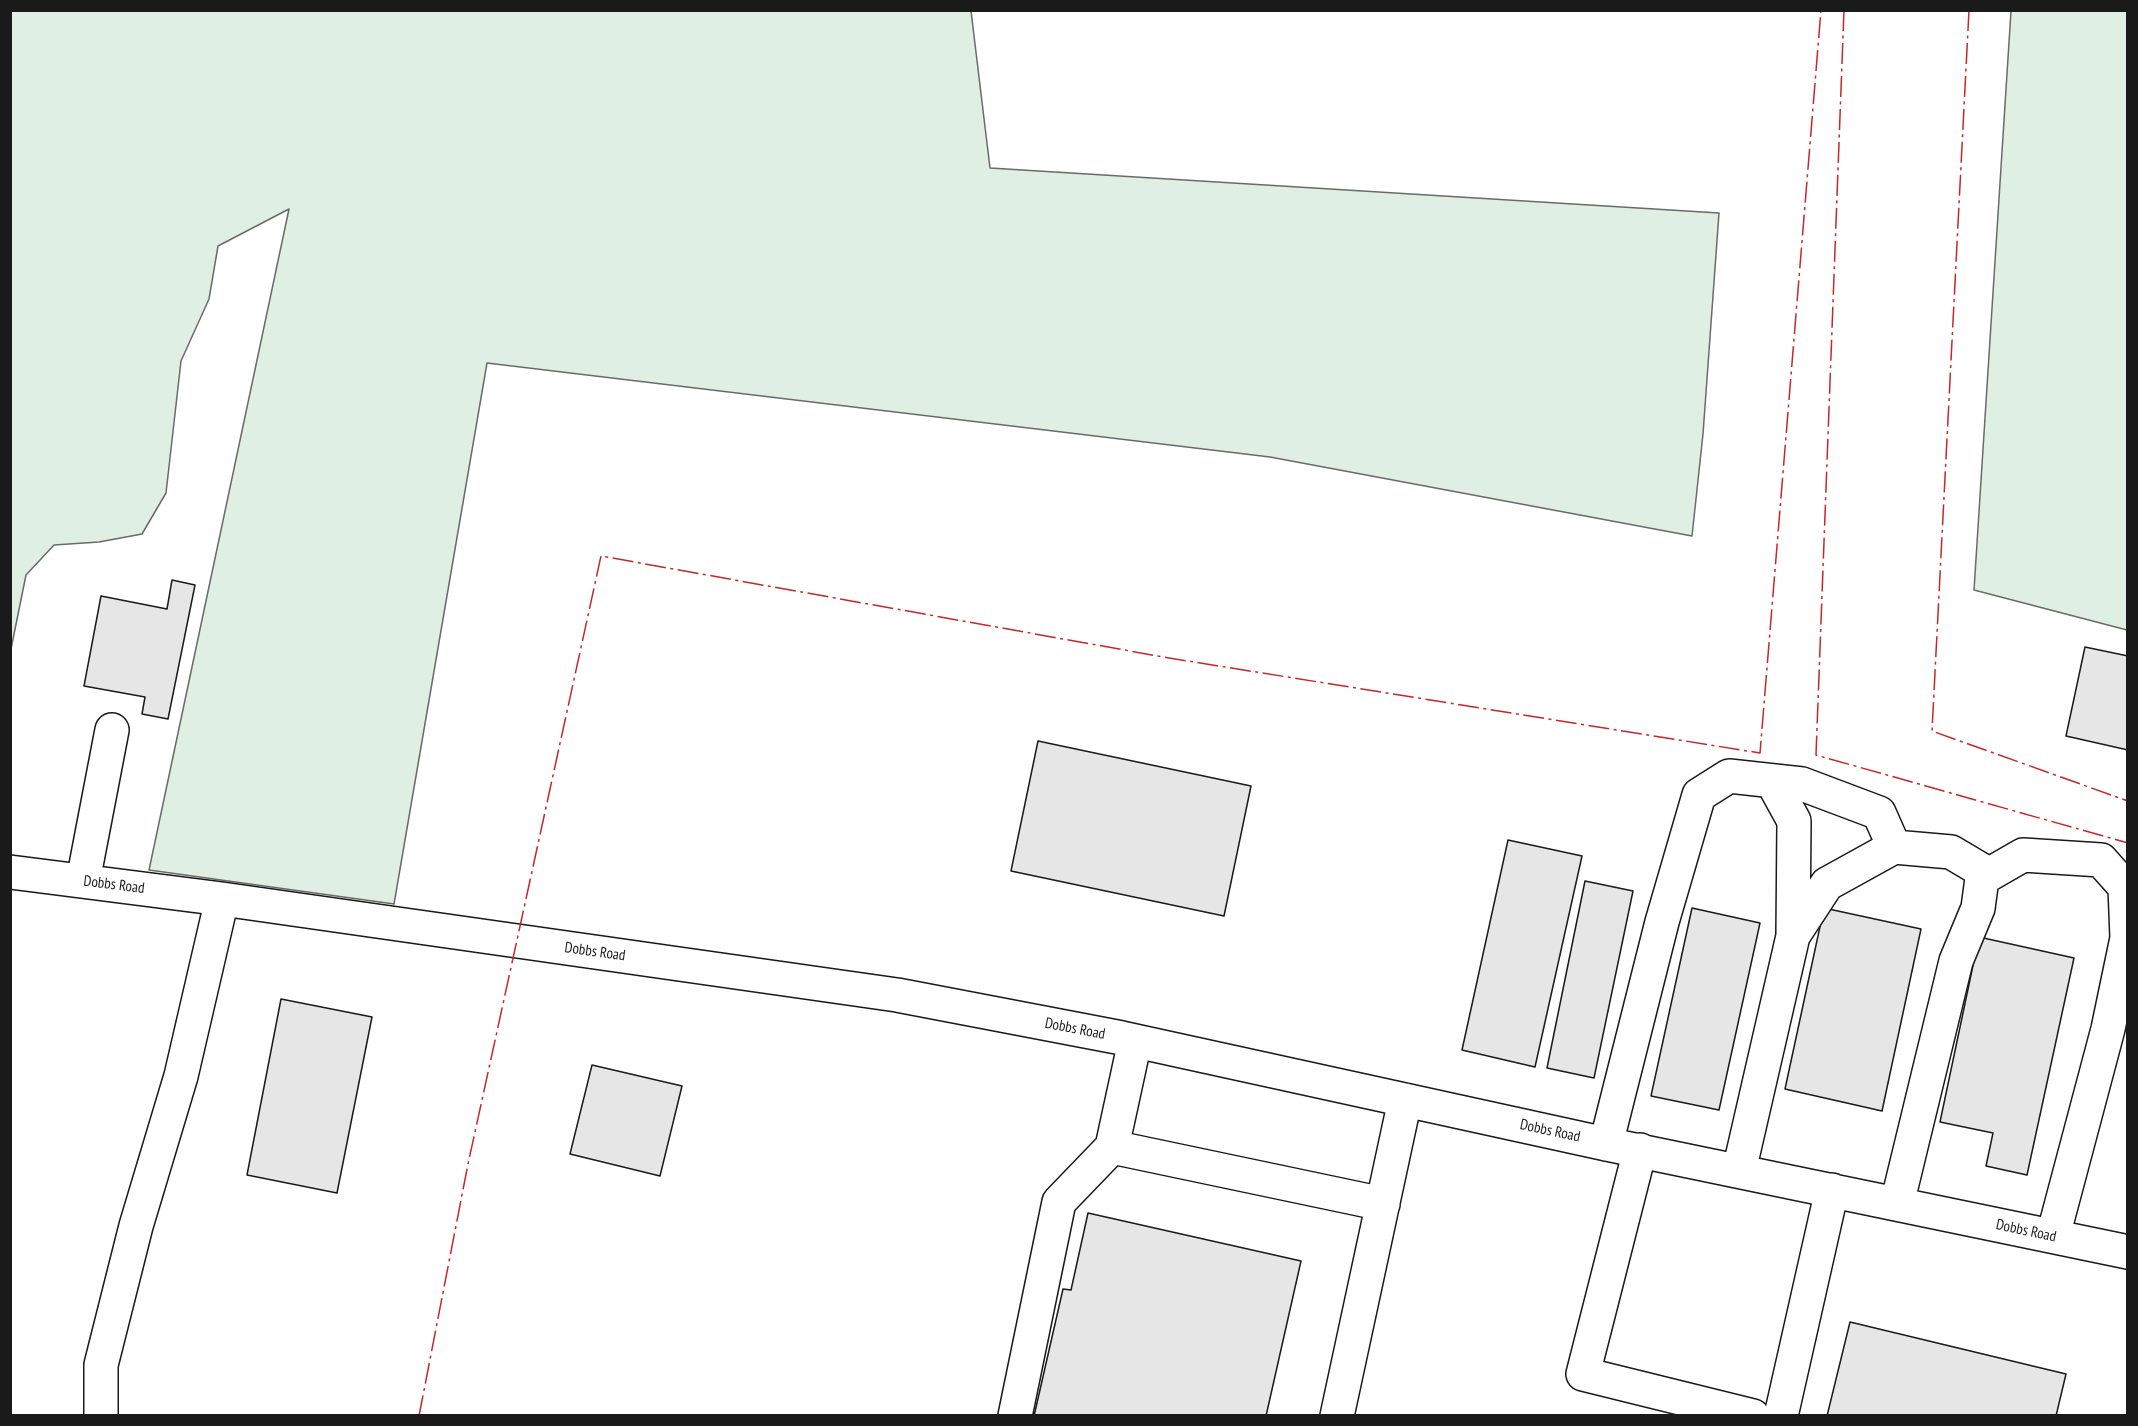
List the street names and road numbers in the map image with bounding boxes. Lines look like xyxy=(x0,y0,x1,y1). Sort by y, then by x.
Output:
street label: Dobbs Road xyxy=(83,872,145,898)
street label: Dobbs Road xyxy=(563,939,627,965)
street label: Dobbs Road xyxy=(1043,1014,1107,1044)
street label: Dobbs Road xyxy=(1518,1116,1582,1146)
street label: Dobbs Road xyxy=(1994,1216,2058,1246)

